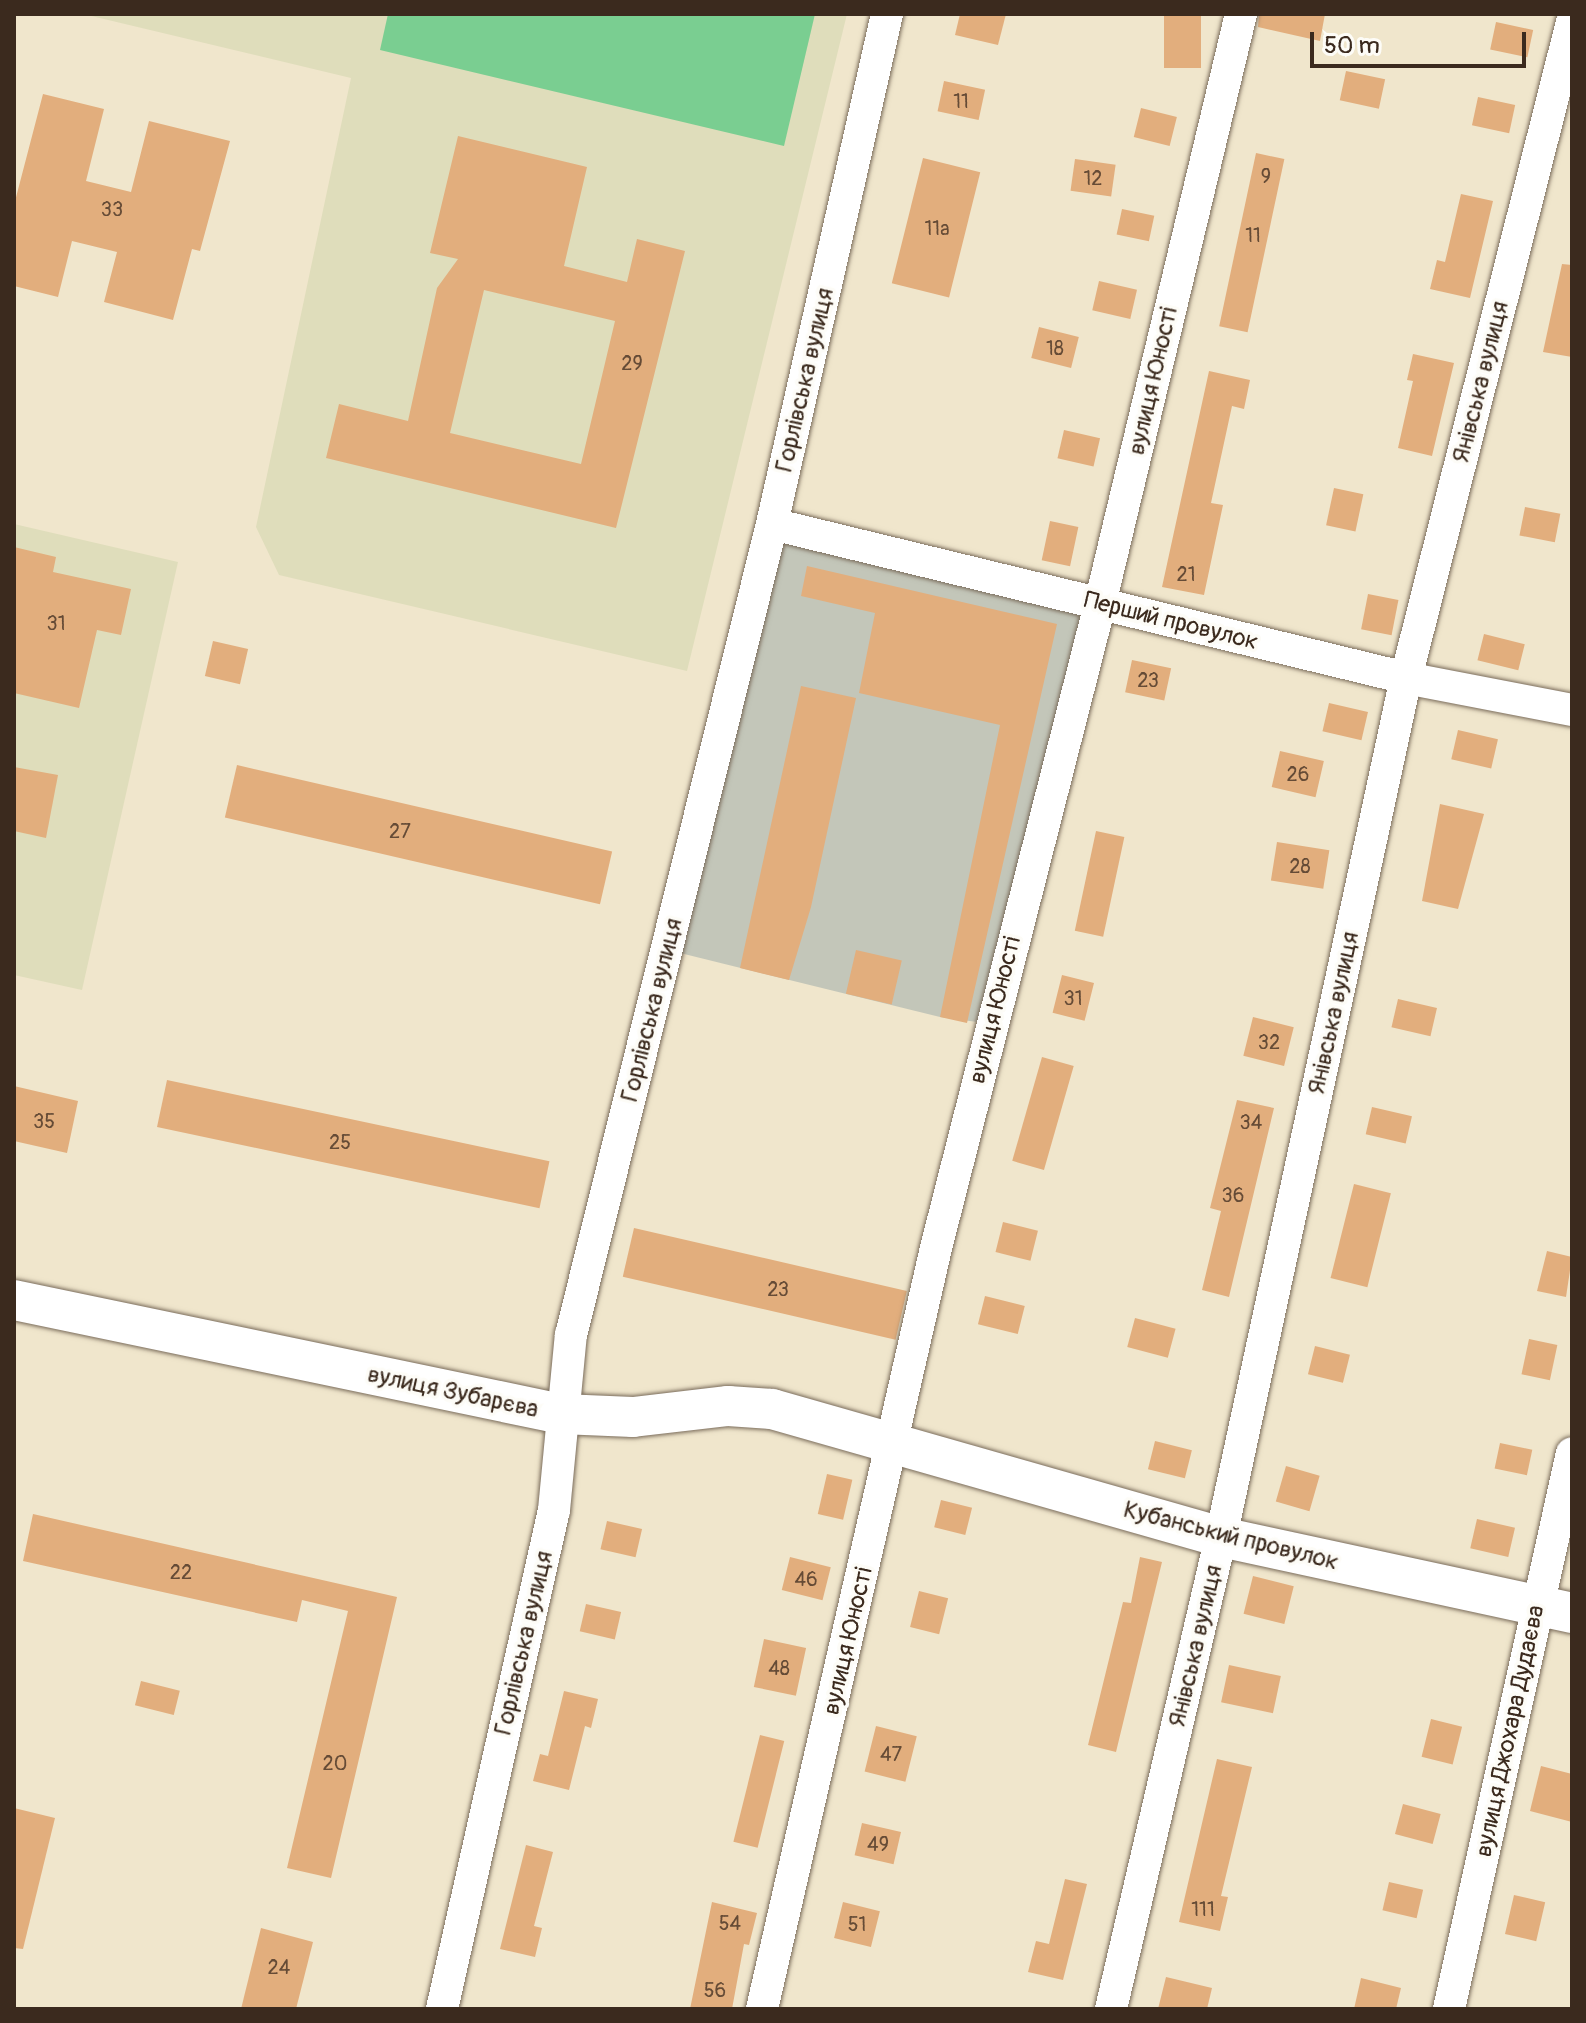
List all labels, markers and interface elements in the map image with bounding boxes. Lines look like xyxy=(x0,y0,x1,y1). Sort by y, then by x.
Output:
scale bar xyxy=(1314,16,1530,66)
text: 50 m xyxy=(1324,31,1380,60)
house number: 11 xyxy=(953,89,969,113)
house number: 9 xyxy=(1261,164,1271,188)
house number: 12 xyxy=(1084,166,1102,190)
house number: 33 xyxy=(101,197,123,221)
house number: 11а xyxy=(925,216,949,240)
house number: 11 xyxy=(1245,223,1261,247)
street label: Горлівська вулиця xyxy=(770,285,840,475)
street label: Янівська вулиця xyxy=(1447,298,1515,466)
street label: вулиця Юності xyxy=(1122,304,1184,458)
house number: 18 xyxy=(1046,336,1064,360)
house number: 29 xyxy=(621,351,643,375)
house number: 21 xyxy=(1177,562,1195,586)
street label: Перший провулок xyxy=(1081,585,1261,657)
house number: 31 xyxy=(47,611,65,635)
house number: 23 xyxy=(1137,668,1159,692)
house number: 26 xyxy=(1287,762,1309,786)
house number: 27 xyxy=(389,819,411,843)
house number: 28 xyxy=(1289,854,1311,878)
street label: Горлівська вулиця xyxy=(615,915,689,1105)
street label: Янівська вулиця xyxy=(1303,929,1365,1097)
street label: вулиця Юності xyxy=(963,934,1027,1086)
house number: 31 xyxy=(1064,986,1082,1010)
house number: 32 xyxy=(1258,1030,1280,1054)
house number: 35 xyxy=(33,1109,55,1133)
house number: 34 xyxy=(1240,1110,1262,1134)
house number: 25 xyxy=(329,1130,351,1154)
house number: 36 xyxy=(1222,1183,1244,1207)
house number: 23 xyxy=(767,1277,789,1301)
street label: вулиця Зубарєва xyxy=(365,1360,541,1424)
street label: Кубанський провулок xyxy=(1121,1495,1341,1577)
street label: Горлівська вулиця xyxy=(489,1548,559,1738)
house number: 22 xyxy=(170,1560,192,1584)
street label: Янівська вулиця xyxy=(1163,1562,1229,1730)
street label: вулиця Юності xyxy=(817,1564,879,1718)
house number: 46 xyxy=(794,1567,818,1591)
street label: вулиця Джохара Дудаєва xyxy=(1469,1603,1551,1859)
house number: 48 xyxy=(768,1656,790,1680)
house number: 47 xyxy=(880,1742,902,1766)
house number: 20 xyxy=(323,1751,347,1775)
house number: 49 xyxy=(867,1832,889,1856)
house number: 111 xyxy=(1191,1897,1215,1921)
house number: 54 xyxy=(719,1911,741,1935)
house number: 51 xyxy=(848,1912,866,1936)
house number: 24 xyxy=(268,1955,290,1979)
house number: 56 xyxy=(704,1978,726,2002)

